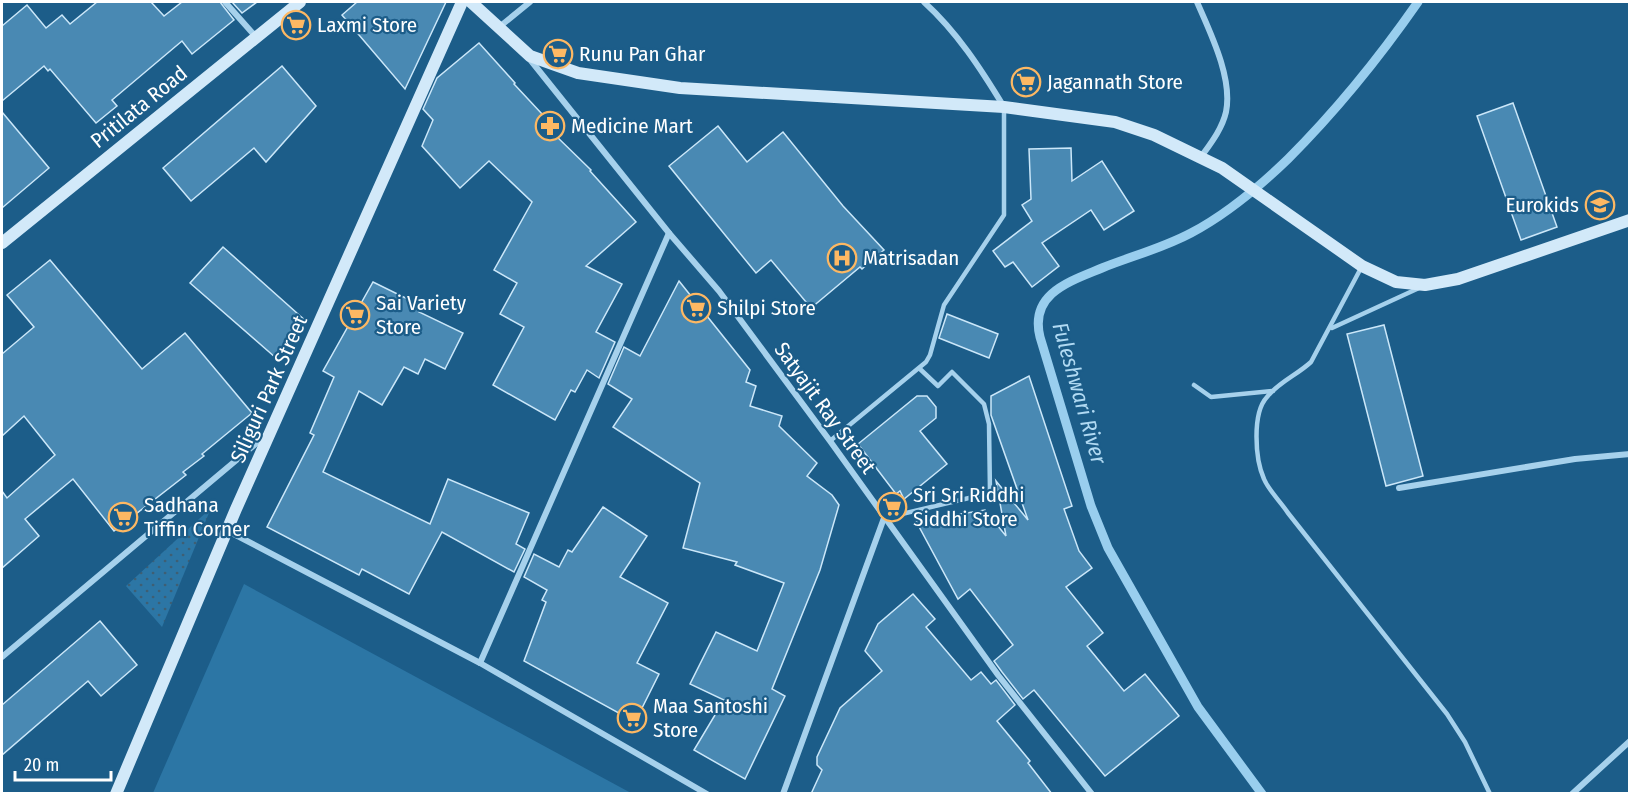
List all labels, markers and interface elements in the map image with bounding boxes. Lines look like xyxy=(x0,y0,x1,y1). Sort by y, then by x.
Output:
supermarket icon: Laxmi Store xyxy=(280,9,312,41)
place label: Laxmi Store xyxy=(317,12,417,38)
supermarket icon: Runu Pan Ghar xyxy=(542,38,574,70)
place label: Runu Pan Ghar xyxy=(579,41,706,67)
street label: Pritilata Road xyxy=(86,60,192,154)
supermarket icon: Jagannath Store xyxy=(1010,66,1042,98)
place label: Jagannath Store xyxy=(1047,69,1183,95)
pharmacy icon: Medicine Mart xyxy=(534,110,566,142)
place label: Medicine Mart xyxy=(571,113,693,139)
school or university icon: Eurokids xyxy=(1584,189,1616,221)
place label: Eurokids xyxy=(1505,192,1579,218)
hospital icon: Matrisadan xyxy=(826,242,858,274)
place label: Matrisadan xyxy=(863,245,959,271)
place label: Sai Variety Store xyxy=(376,290,467,340)
supermarket icon: Shilpi Store xyxy=(680,292,712,324)
place label: Shilpi Store xyxy=(717,295,816,321)
supermarket icon: Sai Variety Store xyxy=(339,299,371,331)
street label: Siliguri Park Street xyxy=(225,311,313,467)
water label: Fuleshwari River xyxy=(1046,319,1113,468)
street label: Satyajit Ray Street xyxy=(769,337,881,479)
place label: Sri Sri Riddhi Siddhi Store xyxy=(913,482,1025,532)
supermarket icon: Sri Sri Riddhi Siddhi Store xyxy=(876,491,908,523)
place label: Sadhana Tiffin Corner xyxy=(144,492,250,542)
supermarket icon: Sadhana Tiffin Corner xyxy=(107,501,139,533)
place label: Maa Santoshi Store xyxy=(653,693,768,743)
supermarket icon: Maa Santoshi Store xyxy=(616,702,648,734)
scale bar xyxy=(15,744,111,782)
text: 20 m xyxy=(24,754,59,776)

